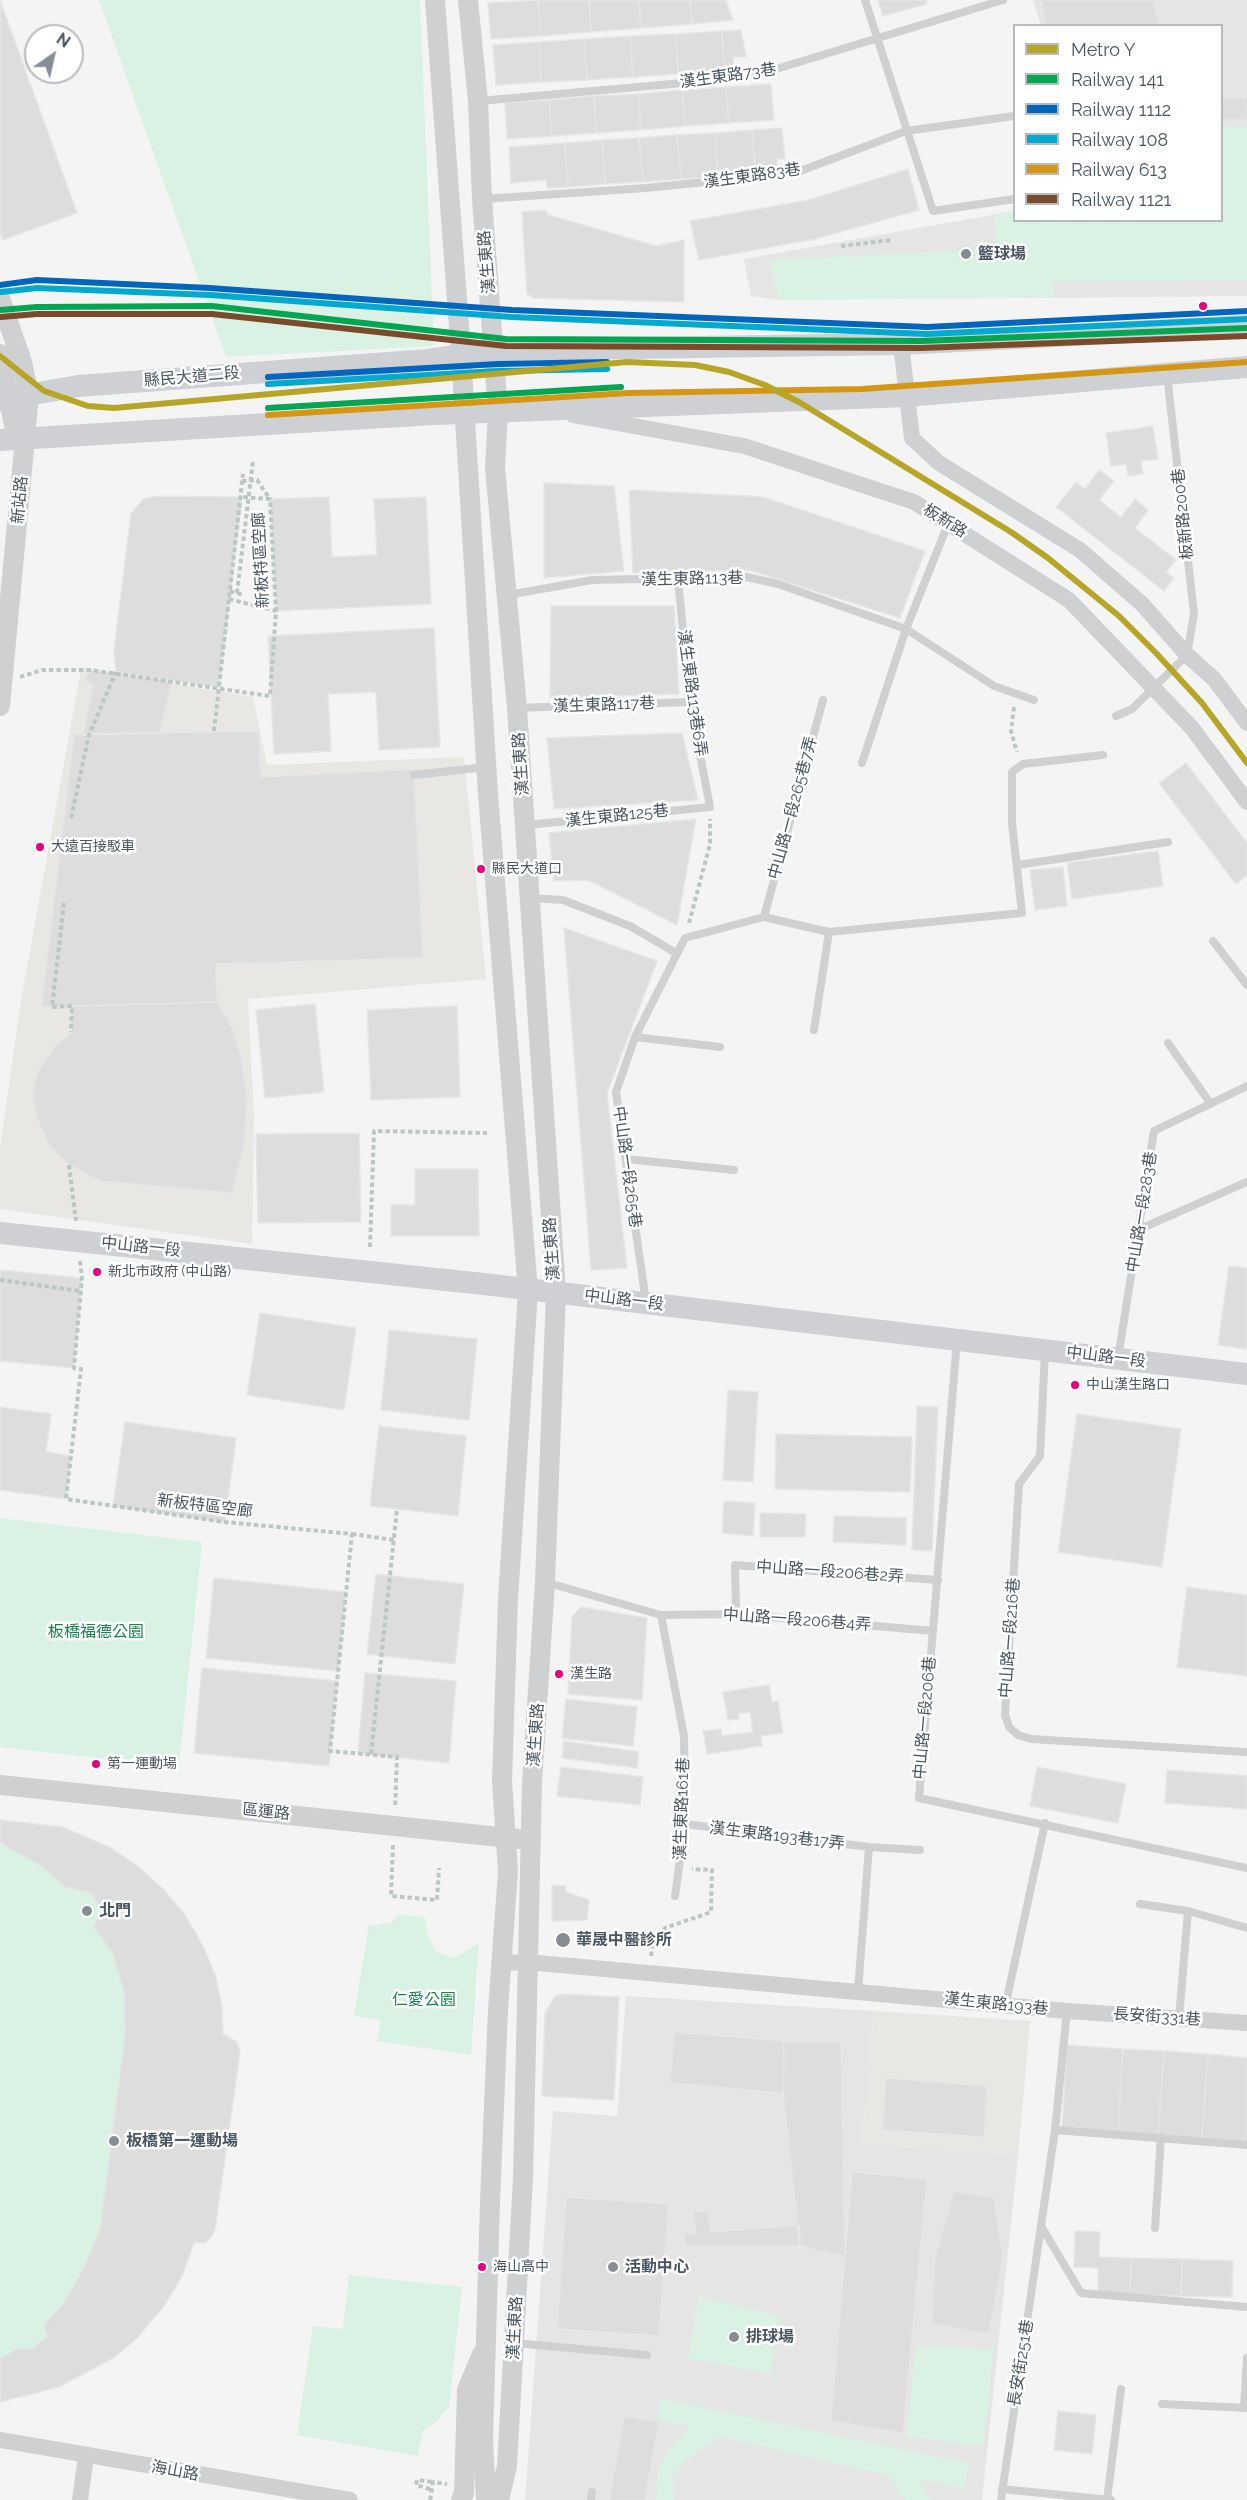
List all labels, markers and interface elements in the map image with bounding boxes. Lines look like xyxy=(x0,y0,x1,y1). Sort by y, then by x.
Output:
north arrow xyxy=(24,24,84,84)
legend xyxy=(1013,24,1223,222)
text: N xyxy=(53,29,74,52)
text: Metro Y xyxy=(1071,39,1136,60)
street label: 漢生東路73巷 xyxy=(679,60,777,92)
text: Railway 141 xyxy=(1071,69,1164,90)
text: Railway 1112 xyxy=(1071,99,1171,120)
text: Railway 108 xyxy=(1071,129,1168,150)
text: Railway 613 xyxy=(1071,159,1167,180)
street label: 漢生東路83巷 xyxy=(702,160,802,192)
text: Railway 1121 xyxy=(1071,189,1171,210)
street label: 漢生東路 xyxy=(475,229,499,295)
place label: 籃球場 xyxy=(978,244,1026,264)
marker: 籃球場 xyxy=(959,247,973,261)
unlabelled marker xyxy=(1197,300,1209,312)
street label: 縣民大道二段 xyxy=(143,363,241,391)
street label: 板新路200巷 xyxy=(1169,467,1197,561)
street label: 新站路 xyxy=(8,475,32,525)
street label: 板新路 xyxy=(920,500,970,542)
street label: 新板特區空廊 xyxy=(249,512,273,608)
street label: 漢生東路113巷 xyxy=(641,569,743,589)
street label: 漢生東路113巷6弄 xyxy=(674,628,710,758)
street label: 漢生東路117巷 xyxy=(553,694,655,716)
street label: 漢生東路 xyxy=(509,731,533,797)
street label: 中山路一段265巷7弄 xyxy=(765,734,821,882)
street label: 漢生東路125巷 xyxy=(564,801,670,831)
place label: 大遠百接駁車 xyxy=(51,839,135,855)
marker: 大遠百接駁車 xyxy=(34,841,46,853)
place label: 縣民大道口 xyxy=(492,861,562,877)
marker: 縣民大道口 xyxy=(475,863,487,875)
street label: 中山路一段265巷 xyxy=(609,1105,645,1229)
street label: 中山路一段283巷 xyxy=(1123,1150,1161,1274)
street label: 漢生東路 xyxy=(540,1216,564,1282)
street label: 中山路一段 xyxy=(100,1233,182,1261)
place label: 新北市政府 (中山路) xyxy=(108,1264,231,1280)
marker: 新北市政府 (中山路) xyxy=(91,1266,103,1278)
street label: 中山路一段 xyxy=(583,1286,665,1314)
street label: 中山路一段 xyxy=(1065,1343,1147,1371)
place label: 中山漢生路口 xyxy=(1086,1377,1170,1393)
marker: 中山漢生路口 xyxy=(1069,1379,1081,1391)
street label: 新板特區空廊 xyxy=(156,1491,254,1521)
street label: 中山路一段206巷2弄 xyxy=(755,1557,905,1587)
street label: 中山路一段216巷 xyxy=(996,1577,1024,1699)
street label: 中山路一段206巷4弄 xyxy=(722,1605,872,1635)
park label: 板橋福德公園 xyxy=(48,1622,144,1642)
street label: 中山路一段206巷 xyxy=(910,1656,940,1780)
place label: 漢生路 xyxy=(570,1666,612,1682)
marker: 漢生路 xyxy=(553,1668,565,1680)
street label: 漢生東路 xyxy=(524,1702,548,1768)
place label: 第一運動場 xyxy=(107,1756,177,1772)
street label: 漢生東路161巷 xyxy=(671,1757,693,1861)
marker: 第一運動場 xyxy=(90,1758,102,1770)
street label: 區運路 xyxy=(241,1800,291,1824)
street label: 漢生東路193巷17弄 xyxy=(708,1818,846,1854)
place label: 北門 xyxy=(99,1901,131,1921)
marker: 北門 xyxy=(80,1904,94,1918)
place label: 華晟中醫診所 xyxy=(576,1930,672,1950)
marker: 華晟中醫診所 xyxy=(554,1931,572,1949)
street label: 漢生東路193巷 xyxy=(943,1989,1049,2019)
park label: 仁愛公園 xyxy=(392,1990,456,2010)
street label: 長安街331巷 xyxy=(1112,2004,1202,2030)
place label: 板橋第一運動場 xyxy=(126,2131,238,2151)
marker: 板橋第一運動場 xyxy=(107,2134,121,2148)
place label: 活動中心 xyxy=(625,2257,689,2277)
place label: 海山高中 xyxy=(493,2259,549,2275)
marker: 活動中心 xyxy=(606,2260,620,2274)
marker: 海山高中 xyxy=(476,2261,488,2273)
street label: 漢生東路 xyxy=(504,2296,526,2360)
street label: 長安街251巷 xyxy=(1005,2318,1037,2408)
place label: 排球場 xyxy=(746,2327,794,2347)
marker: 排球場 xyxy=(727,2330,741,2344)
street label: 海山路 xyxy=(150,2457,200,2485)

